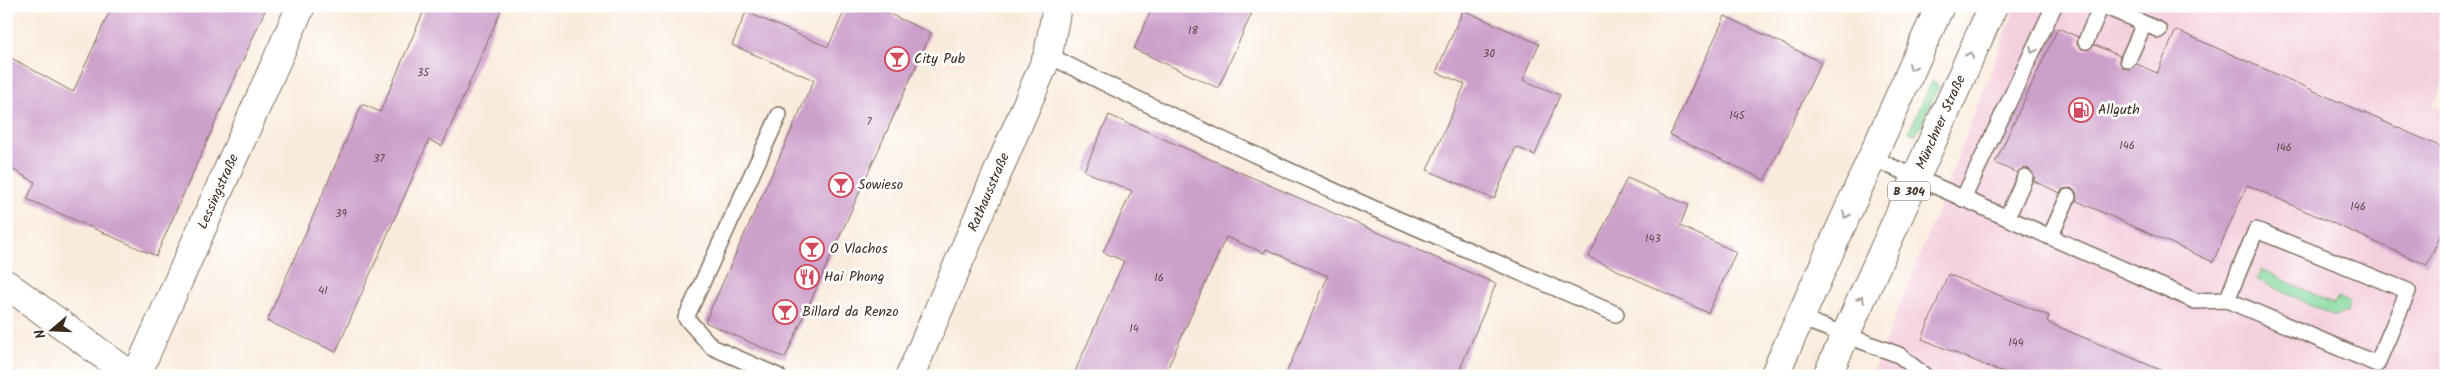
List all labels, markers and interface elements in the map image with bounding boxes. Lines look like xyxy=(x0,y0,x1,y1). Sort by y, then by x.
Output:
house number: 18 xyxy=(1188,22,1198,40)
house number: 30 xyxy=(1483,45,1495,63)
one-way arrow xyxy=(2029,45,2039,54)
bar icon: City Pub xyxy=(884,46,910,72)
place label: City Pub xyxy=(914,48,966,70)
one-way arrow xyxy=(1964,51,1975,60)
one-way arrow xyxy=(1908,62,1919,71)
house number: 35 xyxy=(417,64,430,82)
street label: Münchner Straße xyxy=(1910,71,1972,173)
fuel station icon: Allguth xyxy=(2068,97,2094,123)
place label: Allguth xyxy=(2098,99,2140,121)
house number: 145 xyxy=(1729,107,1746,125)
house number: 7 xyxy=(866,113,872,131)
house number: 146 xyxy=(2119,137,2135,155)
house number: 146 xyxy=(2276,139,2292,157)
street label: Rathausstraße xyxy=(962,149,1016,235)
street label: Lessingstraße xyxy=(192,150,245,233)
house number: 37 xyxy=(373,150,386,168)
bar icon: Sowieso xyxy=(828,172,854,198)
place label: Sowieso xyxy=(858,174,903,196)
road number: B 304 xyxy=(1888,182,1930,200)
house number: 146 xyxy=(2350,198,2366,216)
house number: 39 xyxy=(335,205,347,223)
one-way arrow xyxy=(1842,210,1852,219)
house number: 143 xyxy=(1645,230,1661,248)
bar icon: O Vlachos xyxy=(799,236,825,262)
place label: O Vlachos xyxy=(830,238,888,260)
restaurant icon: Hai Phong xyxy=(794,264,820,290)
place label: Hai Phong xyxy=(824,266,884,288)
house number: 16 xyxy=(1154,269,1164,287)
house number: 41 xyxy=(318,282,328,300)
one-way arrow xyxy=(1854,295,1865,304)
bar icon: Billard da Renzo xyxy=(772,299,798,325)
place label: Billard da Renzo xyxy=(802,301,899,323)
north arrow xyxy=(28,304,78,354)
house number: 14 xyxy=(1129,320,1139,338)
text: N xyxy=(29,326,52,342)
house number: 144 xyxy=(2008,334,2024,352)

